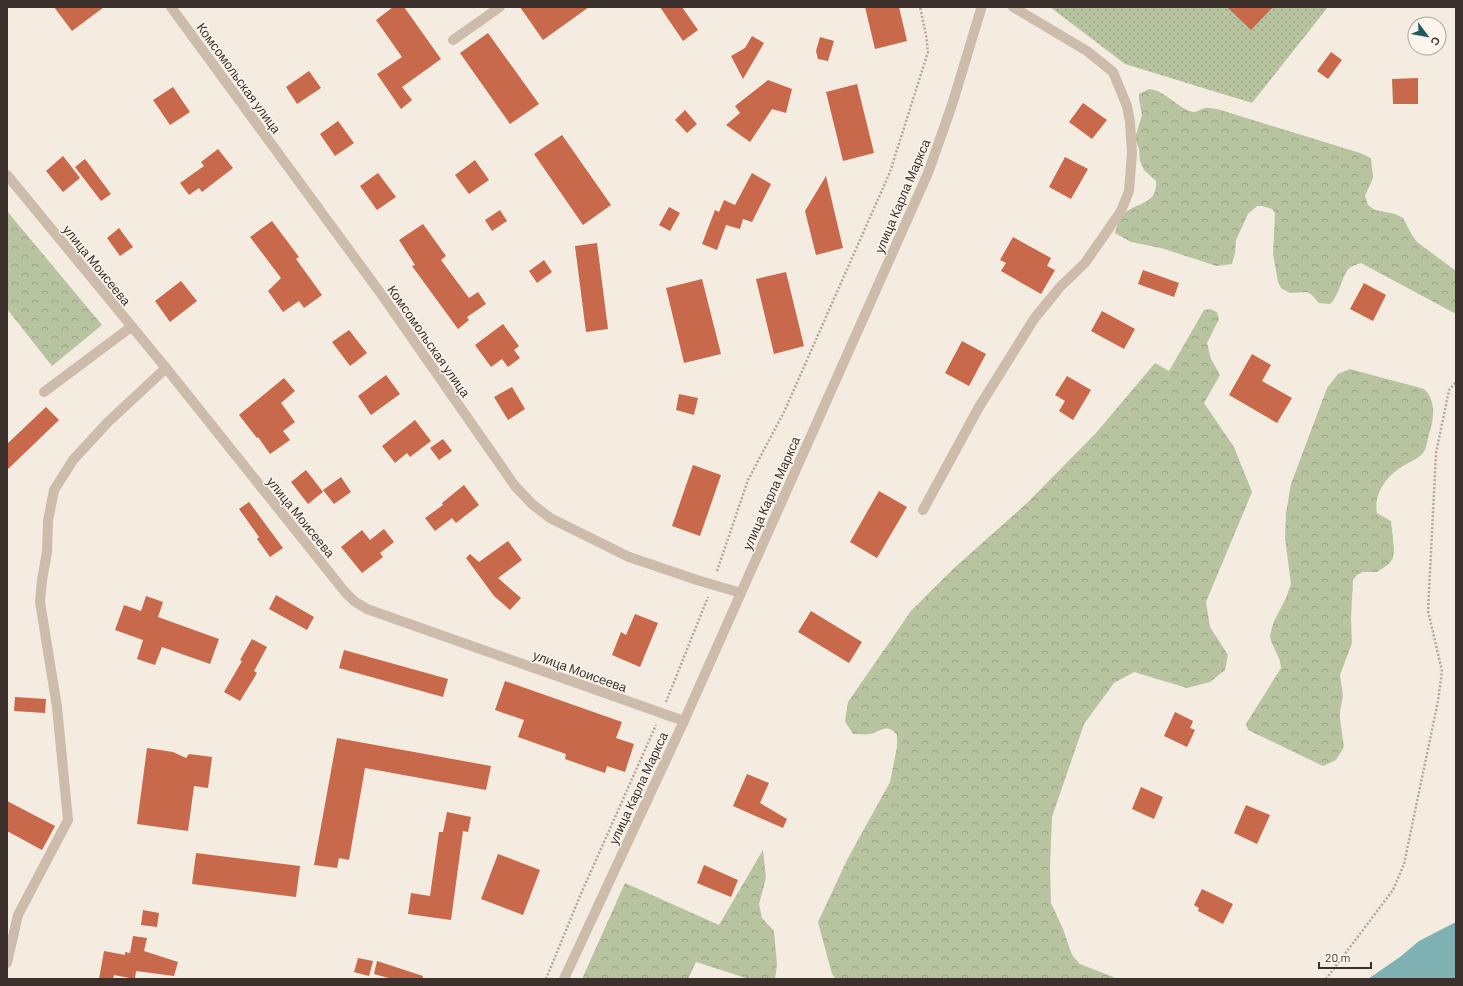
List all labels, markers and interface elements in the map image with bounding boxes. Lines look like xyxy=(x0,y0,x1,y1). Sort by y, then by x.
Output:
north arrow xyxy=(1407,16,1447,56)
street label: Комсомольская улица xyxy=(193,20,285,137)
text: С xyxy=(1428,35,1444,48)
street label: улица Карла Маркса xyxy=(871,136,934,255)
street label: улица Моисеева xyxy=(60,222,135,309)
street label: Комсомольская улица xyxy=(384,282,474,401)
street label: улица Карла Маркса xyxy=(739,433,804,552)
street label: улица Моисеева xyxy=(264,474,339,561)
street label: улица Моисеева xyxy=(531,647,630,696)
street label: улица Карла Маркса xyxy=(605,728,671,847)
scale bar xyxy=(1319,944,1371,970)
text: 20 m xyxy=(1325,950,1351,964)

